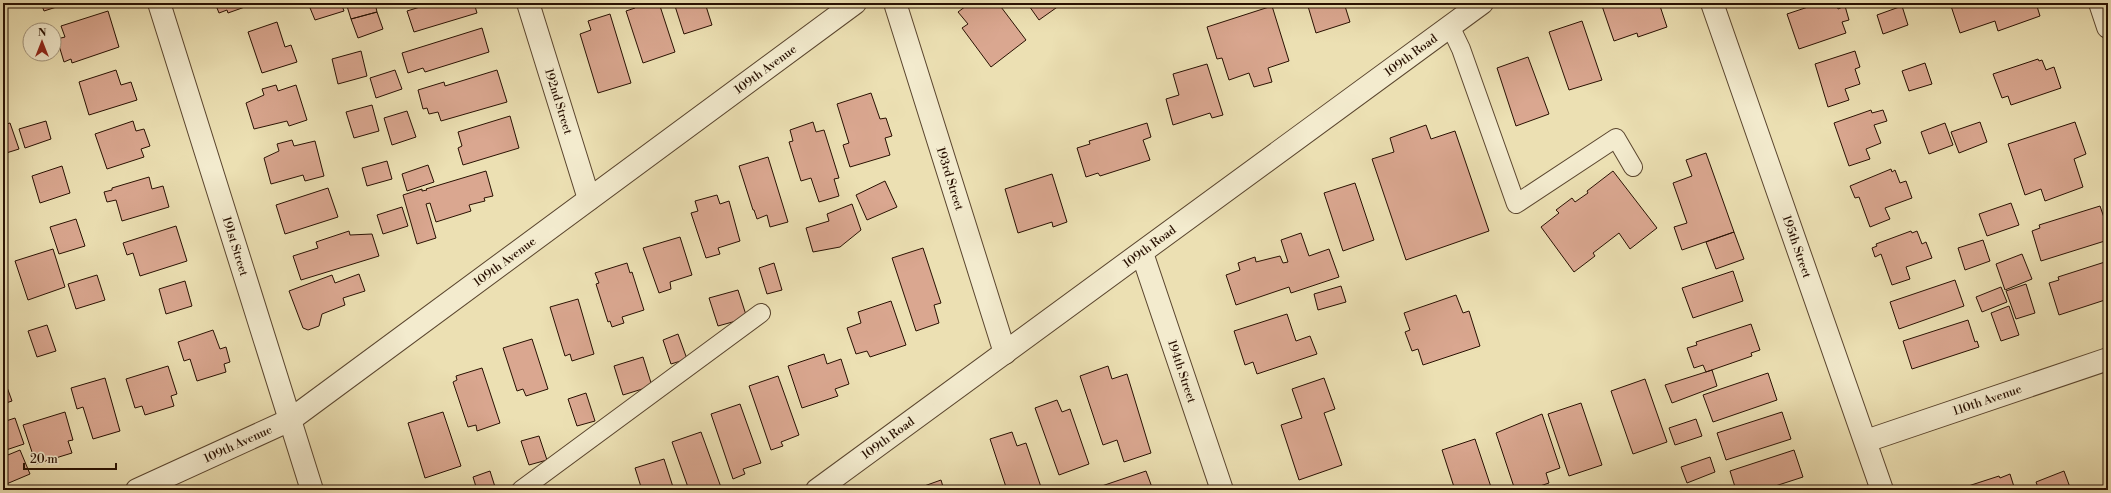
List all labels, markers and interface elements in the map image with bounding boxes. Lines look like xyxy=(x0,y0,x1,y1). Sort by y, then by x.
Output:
north arrow xyxy=(22,22,62,62)
text: N xyxy=(38,26,47,40)
street label: 109th Road xyxy=(1381,31,1440,79)
street label: 109th Avenue xyxy=(731,41,799,97)
street label: 192nd Street xyxy=(541,67,576,137)
street label: 193rd Street xyxy=(933,145,967,213)
street label: 195th Street xyxy=(1779,213,1815,281)
street label: 191st Street xyxy=(219,215,252,279)
street label: 109th Road xyxy=(1120,222,1179,271)
street label: 109th Avenue xyxy=(471,234,539,290)
street label: 194th Street xyxy=(1164,338,1200,406)
street label: 110th Avenue xyxy=(1951,381,2024,419)
street label: 109th Road xyxy=(859,414,918,462)
street label: 109th Avenue xyxy=(201,422,275,466)
scale bar xyxy=(24,445,116,471)
text: 20 m xyxy=(30,452,58,467)

